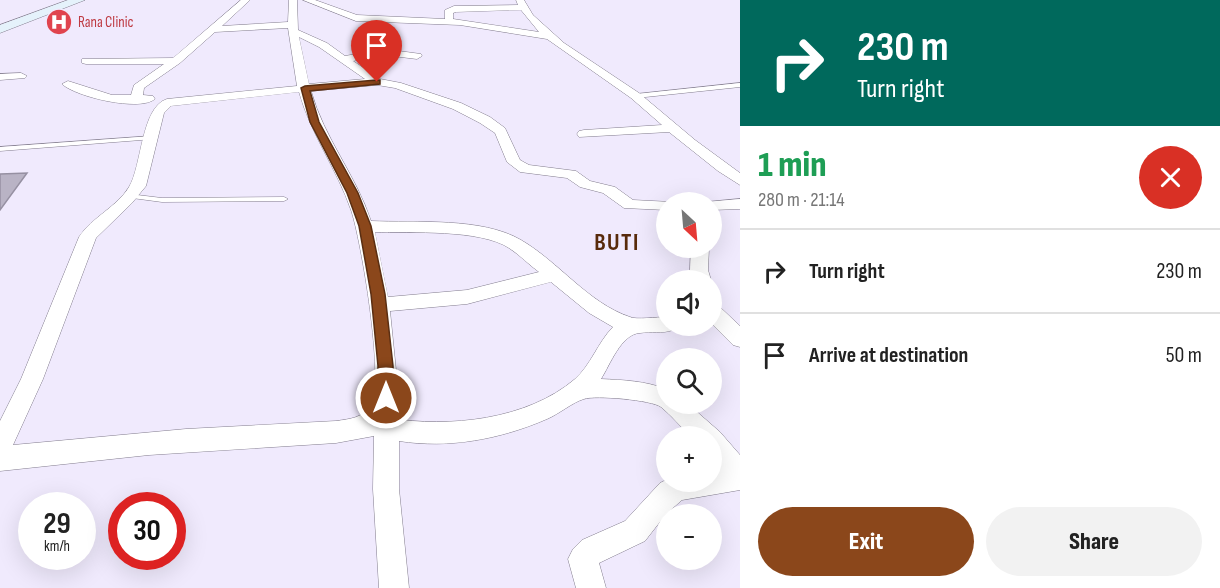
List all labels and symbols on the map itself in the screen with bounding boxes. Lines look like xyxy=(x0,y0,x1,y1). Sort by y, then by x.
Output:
hospital icon: Rana Clinic xyxy=(44,7,74,37)
place label: Rana Clinic xyxy=(78,13,133,32)
pin xyxy=(351,20,402,82)
north arrow xyxy=(656,192,722,258)
district label: BUTI xyxy=(594,228,640,257)
position arrow xyxy=(354,366,418,430)
speed limit sign: 30 xyxy=(108,492,186,570)

